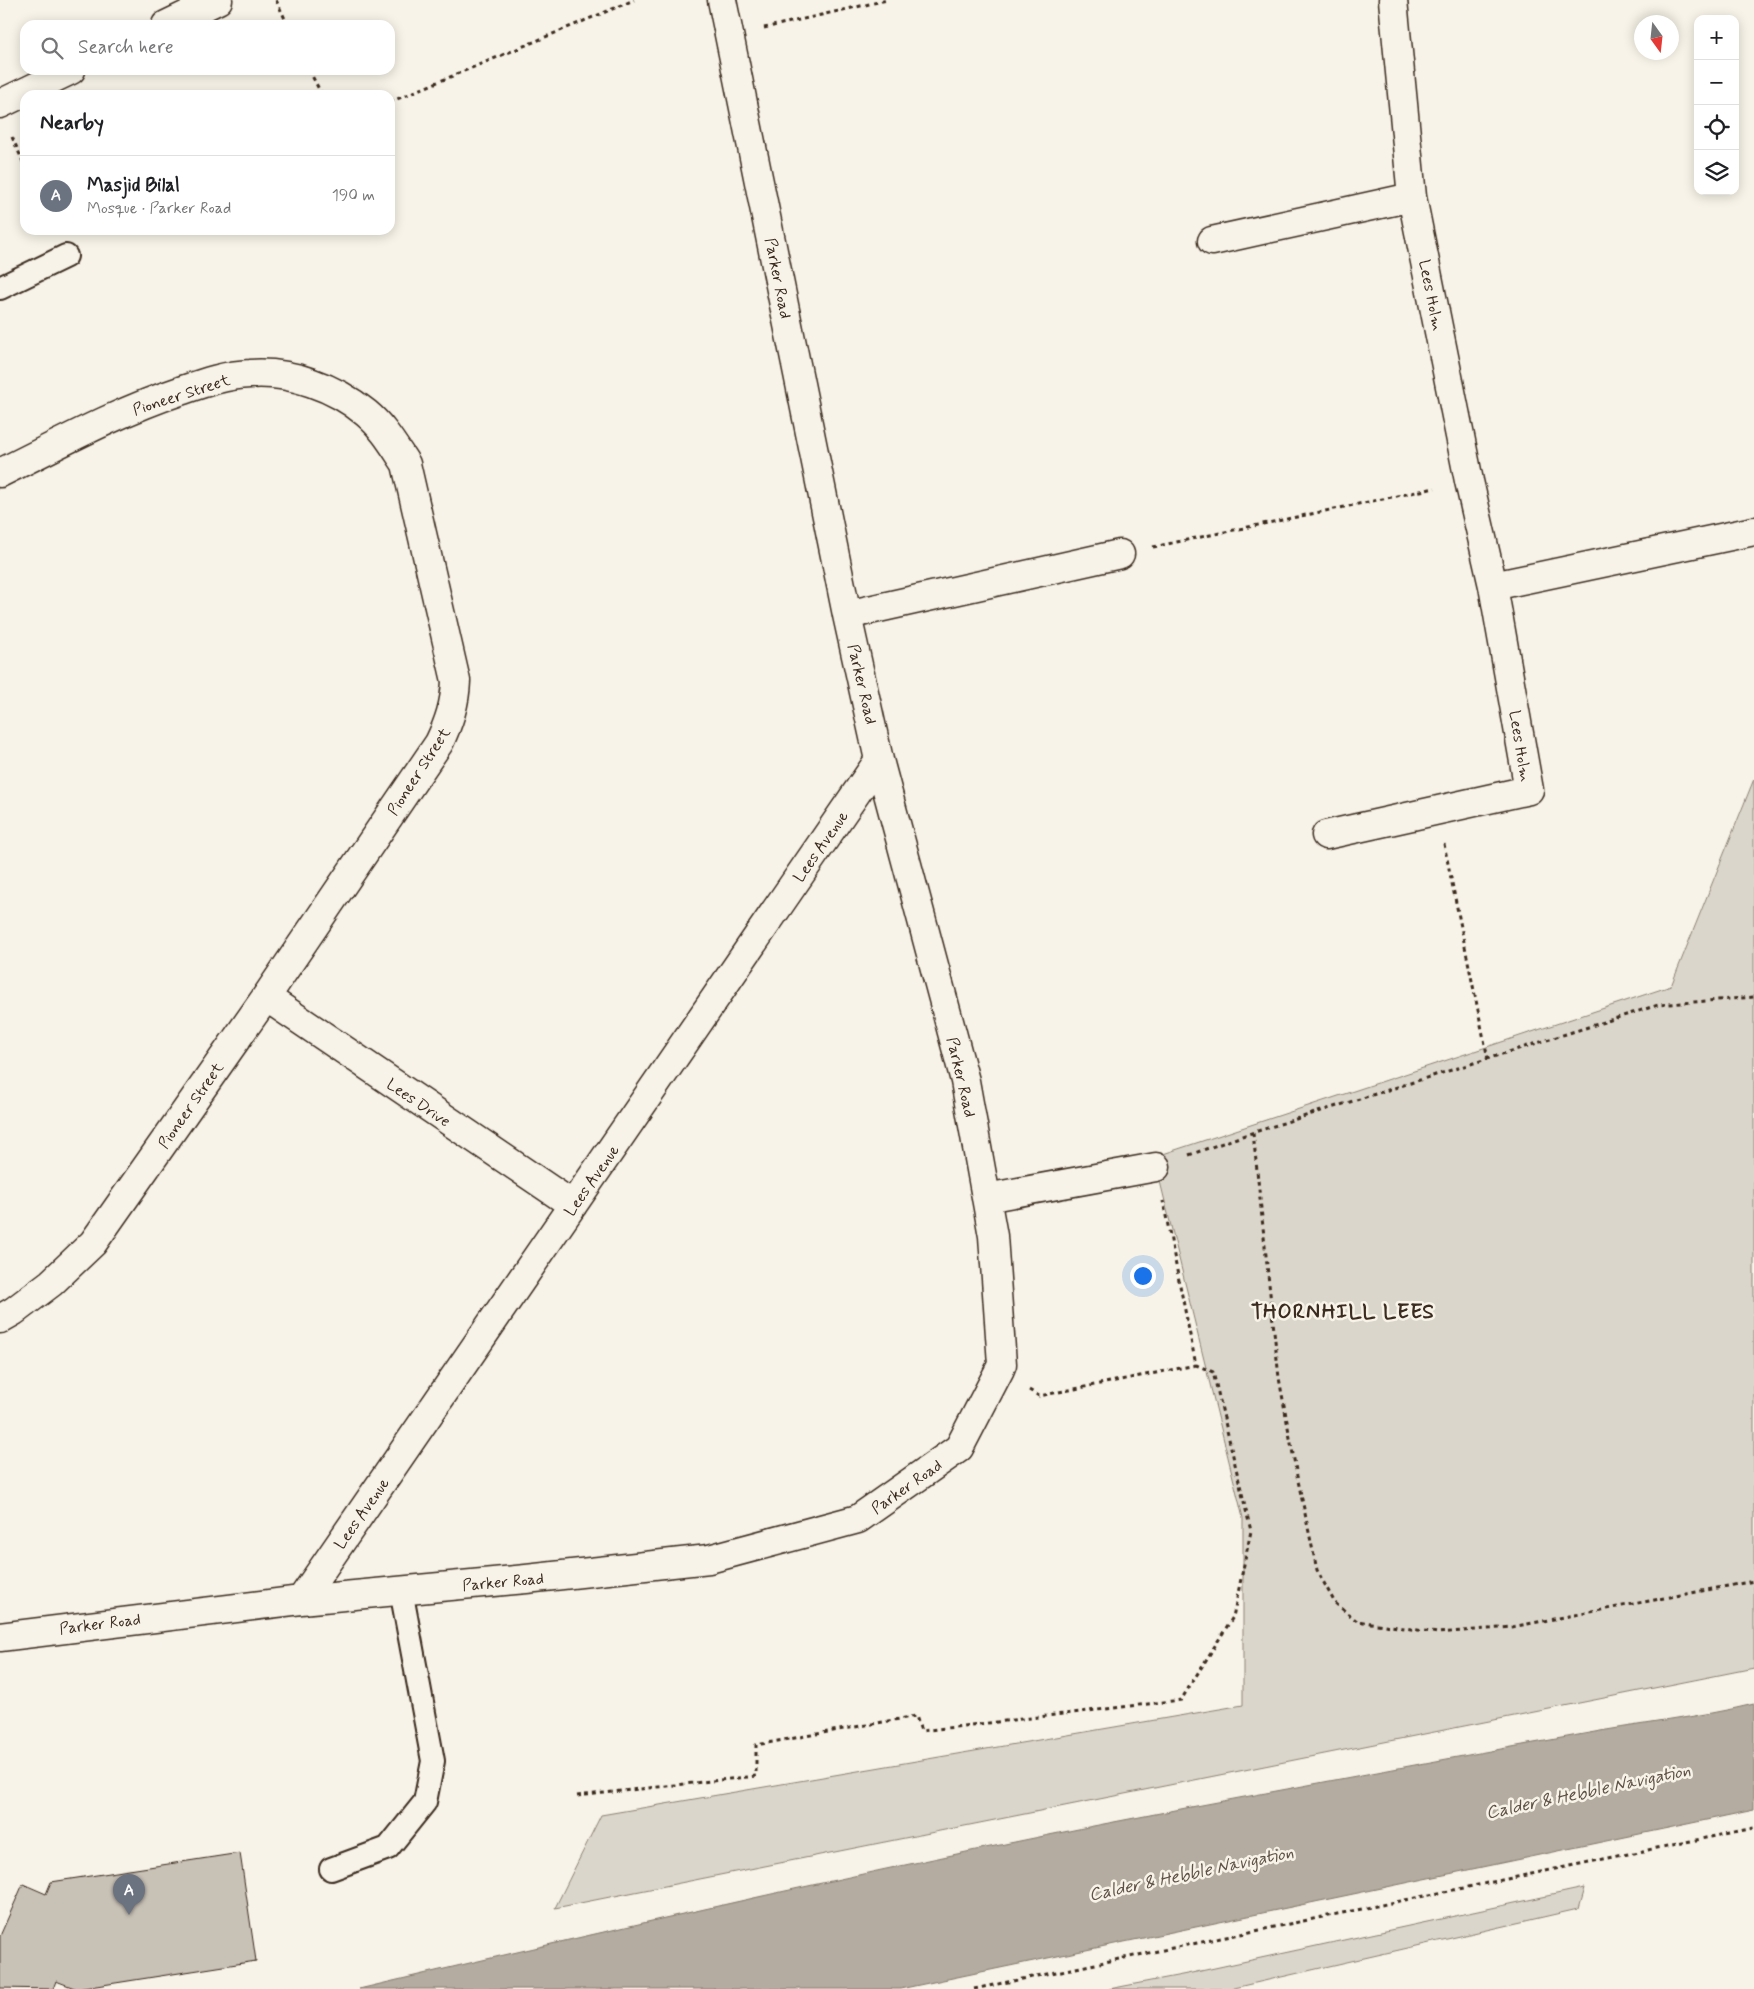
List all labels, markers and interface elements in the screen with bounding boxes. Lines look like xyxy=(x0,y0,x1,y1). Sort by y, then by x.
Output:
north arrow xyxy=(1634,15,1679,60)
map controls xyxy=(1694,15,1739,195)
button: + xyxy=(1694,15,1739,60)
search box xyxy=(20,20,395,75)
icon: search xyxy=(38,34,66,62)
text: Search here xyxy=(78,35,174,60)
button: − xyxy=(1694,60,1739,105)
button: locate xyxy=(1694,105,1739,150)
text: Nearby xyxy=(40,109,104,137)
button: layers xyxy=(1694,150,1739,195)
text: Masjid Bilal xyxy=(87,173,180,198)
text: A xyxy=(51,185,61,206)
text: 190 m xyxy=(332,185,375,206)
text: Mosque · Parker Road xyxy=(87,198,231,219)
street label: Parker Road xyxy=(759,236,796,320)
street label: Lees Holm xyxy=(1413,258,1448,333)
street label: Pioneer Street xyxy=(130,370,233,421)
street label: Parker Road xyxy=(842,642,881,727)
street label: Lees Holm xyxy=(1503,709,1536,784)
street label: Pioneer Street xyxy=(383,723,456,820)
street label: Lees Avenue xyxy=(789,807,854,887)
street label: Parker Road xyxy=(941,1035,980,1120)
street label: Pioneer Street xyxy=(154,1058,229,1153)
street label: Lees Drive xyxy=(382,1074,454,1132)
street label: Lees Avenue xyxy=(560,1141,625,1221)
your location xyxy=(1130,1263,1156,1289)
district label: THORNHILL LEES xyxy=(1251,1298,1435,1326)
street label: Parker Road xyxy=(867,1455,946,1519)
street label: Lees Avenue xyxy=(330,1474,395,1554)
street label: Parker Road xyxy=(461,1568,545,1597)
street label: Parker Road xyxy=(58,1609,142,1640)
water label: Calder & Hebble Navigation xyxy=(1484,1759,1693,1825)
water label: Calder & Hebble Navigation xyxy=(1087,1841,1296,1907)
pin: A xyxy=(113,1874,145,1915)

